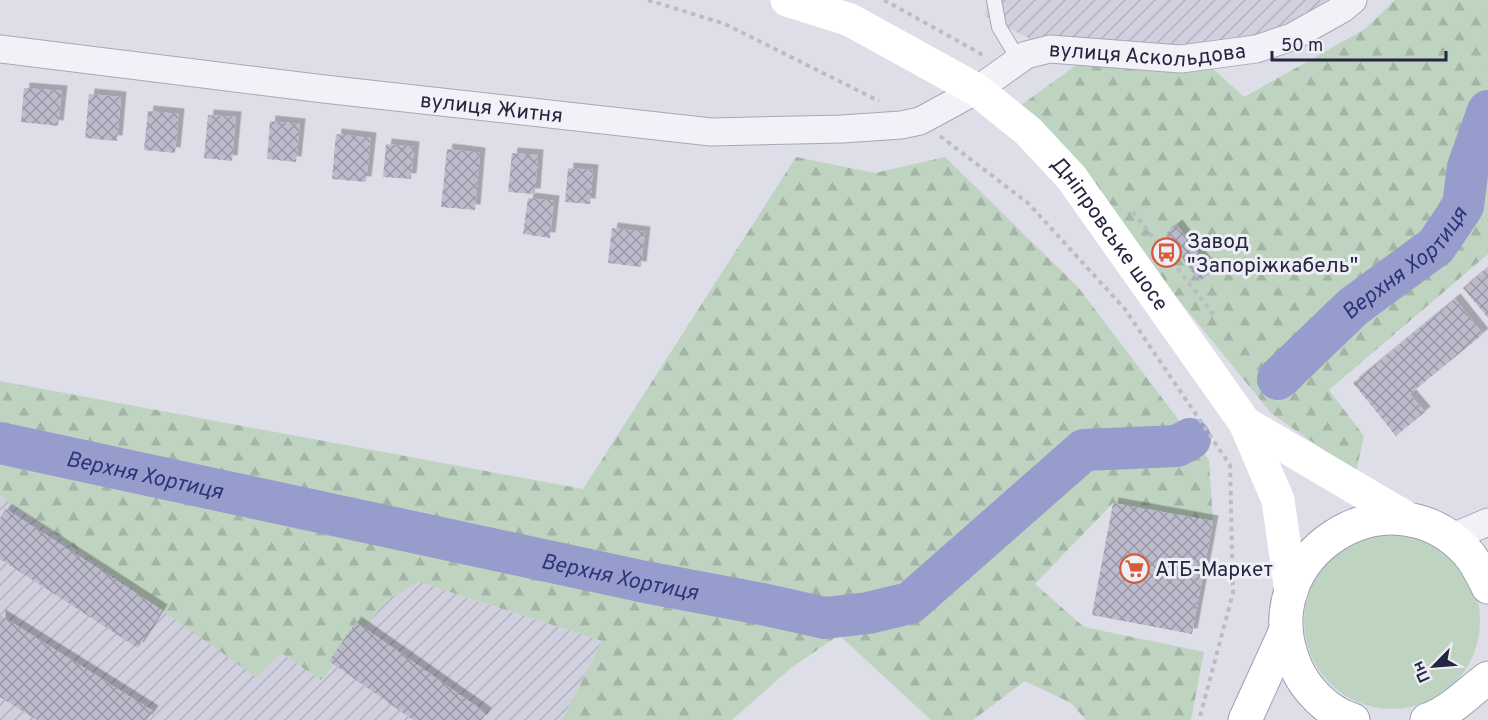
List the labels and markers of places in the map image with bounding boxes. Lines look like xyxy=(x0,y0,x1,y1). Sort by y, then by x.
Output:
place label: Завод "Запоріжкабель" xyxy=(1187,229,1358,280)
bus stop icon: Завод "Запоріжкабель" xyxy=(1150,237,1182,269)
supermarket icon: АТБ-Маркет xyxy=(1118,553,1150,585)
place label: АТБ-Маркет xyxy=(1155,557,1273,584)

